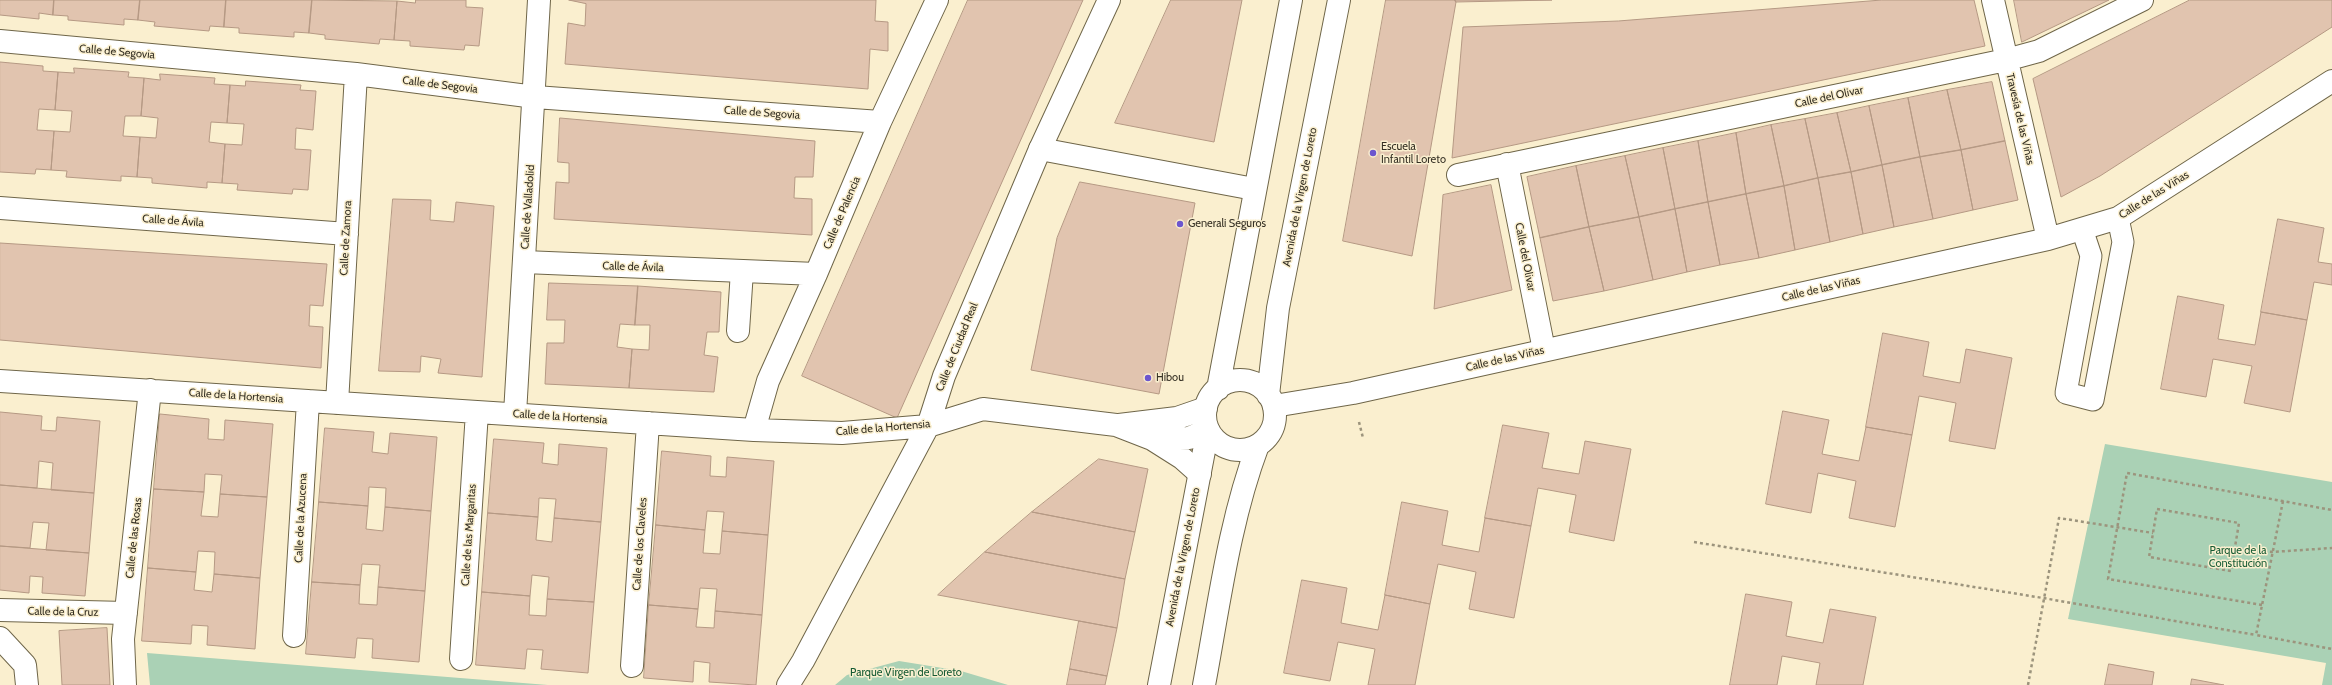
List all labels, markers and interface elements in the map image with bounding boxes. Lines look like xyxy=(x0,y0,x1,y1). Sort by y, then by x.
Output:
street label: Calle de Segovia xyxy=(79,42,155,62)
street label: Travesía de las Viñas xyxy=(2003,72,2037,166)
street label: Calle de Segovia xyxy=(401,74,479,96)
street label: Calle del Olivar xyxy=(1794,83,1864,111)
street label: Calle de Segovia xyxy=(724,104,800,122)
street label: Avenida de la Virgen de Loreto xyxy=(1280,126,1320,268)
place label: Escuela Infantil Loreto xyxy=(1381,140,1446,166)
marker: Escuela Infantil Loreto xyxy=(1368,148,1378,158)
street label: Calle de Valladolid xyxy=(518,164,538,250)
street label: Calle de las Viñas xyxy=(2117,168,2191,222)
street label: Calle de Palencia xyxy=(821,175,863,251)
street label: Calle de Zamora xyxy=(337,200,355,276)
street label: Calle de Ávila xyxy=(142,212,204,230)
place label: Generali Seguros xyxy=(1188,217,1266,231)
marker: Generali Seguros xyxy=(1175,219,1185,229)
street label: Calle del Olivar xyxy=(1512,222,1538,292)
street label: Calle de Ávila xyxy=(602,259,664,275)
street label: Calle de las Viñas xyxy=(1781,274,1861,304)
street label: Calle de Ciudad Real xyxy=(933,301,981,393)
street label: Calle de las Viñas xyxy=(1465,344,1545,374)
place label: Hibou xyxy=(1156,371,1184,385)
marker: Hibou xyxy=(1143,373,1153,383)
street label: Calle de la Hortensia xyxy=(188,386,284,406)
street label: Calle de la Hortensia xyxy=(512,407,608,427)
street label: Calle de la Hortensia xyxy=(835,417,931,439)
street label: Calle de la Azucena xyxy=(292,473,310,563)
street label: Calle de las Margaritas xyxy=(459,484,479,586)
street label: Avenida de la Virgen de Loreto xyxy=(1163,486,1203,628)
street label: Calle de las Rosas xyxy=(123,497,145,579)
street label: Calle de los Claveles xyxy=(630,497,650,591)
park label: Parque de la Constitución xyxy=(2209,544,2267,570)
street label: Calle de la Cruz xyxy=(27,605,99,619)
park label: Parque Virgen de Loreto xyxy=(850,666,962,680)

